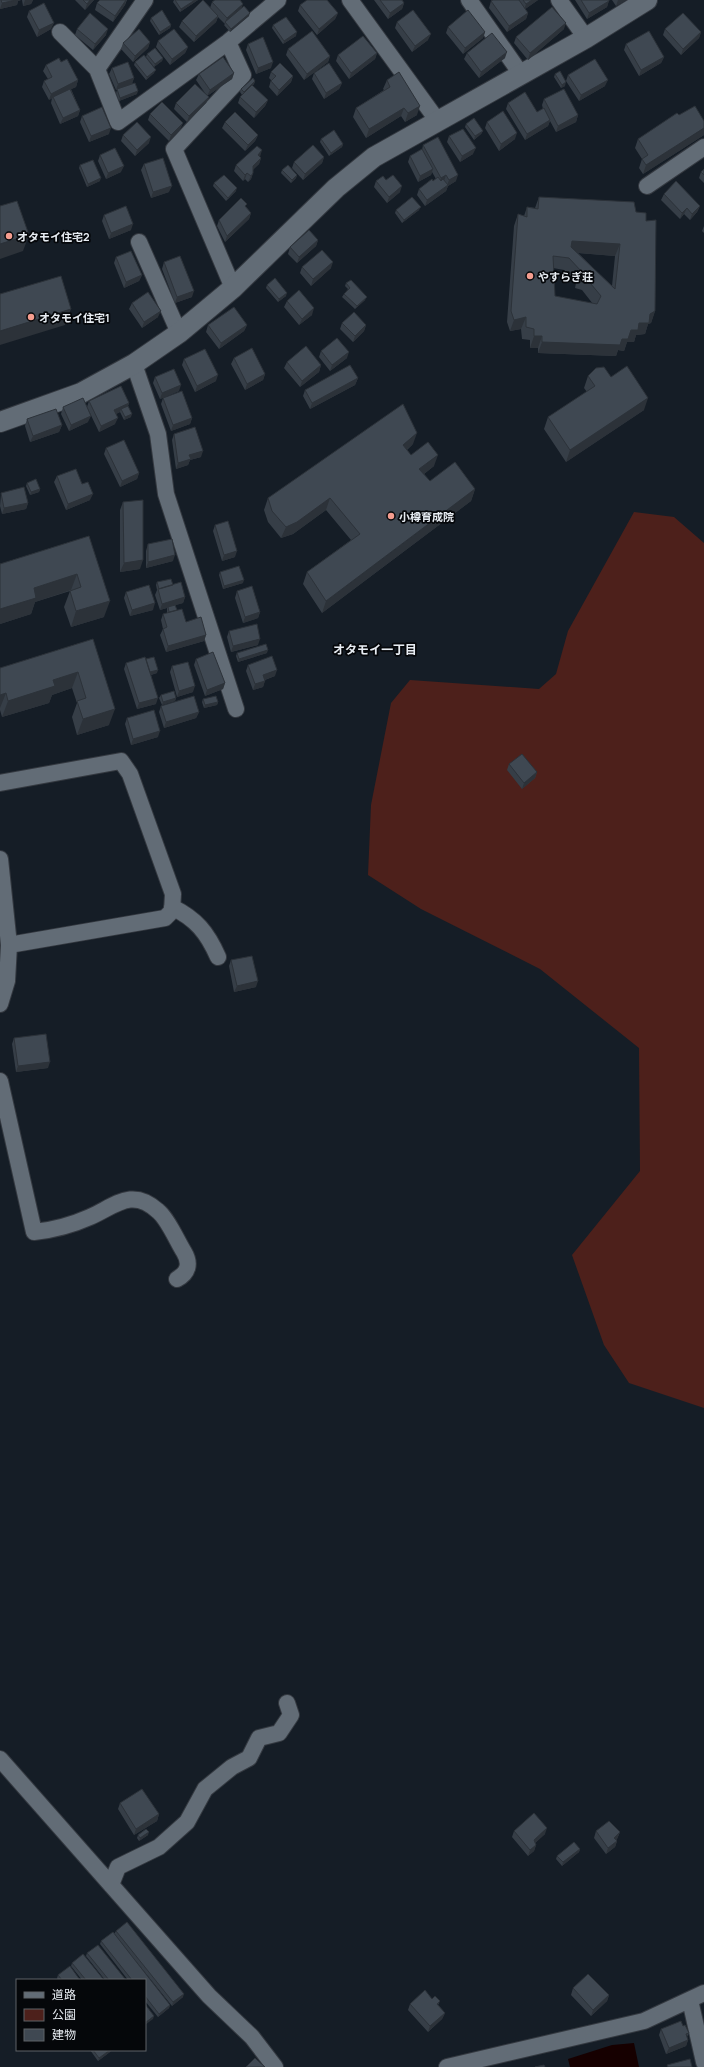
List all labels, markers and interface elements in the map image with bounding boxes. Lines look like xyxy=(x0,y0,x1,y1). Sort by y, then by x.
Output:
place label: オタモイ住宅2 xyxy=(17,229,90,244)
marker: オタモイ住宅2 xyxy=(4,231,14,241)
place label: やすらぎ荘 xyxy=(538,269,593,284)
marker: やすらぎ荘 xyxy=(525,271,535,281)
place label: オタモイ住宅1 xyxy=(39,310,110,325)
marker: オタモイ住宅1 xyxy=(26,312,36,322)
place label: 小樽育成院 xyxy=(399,509,454,524)
marker: 小樽育成院 xyxy=(386,511,396,521)
district label: オタモイ一丁目 xyxy=(333,641,417,658)
legend xyxy=(16,1979,146,2051)
text: 道路 xyxy=(52,1986,76,2003)
text: 公園 xyxy=(52,2006,76,2023)
text: 建物 xyxy=(52,2026,76,2043)

